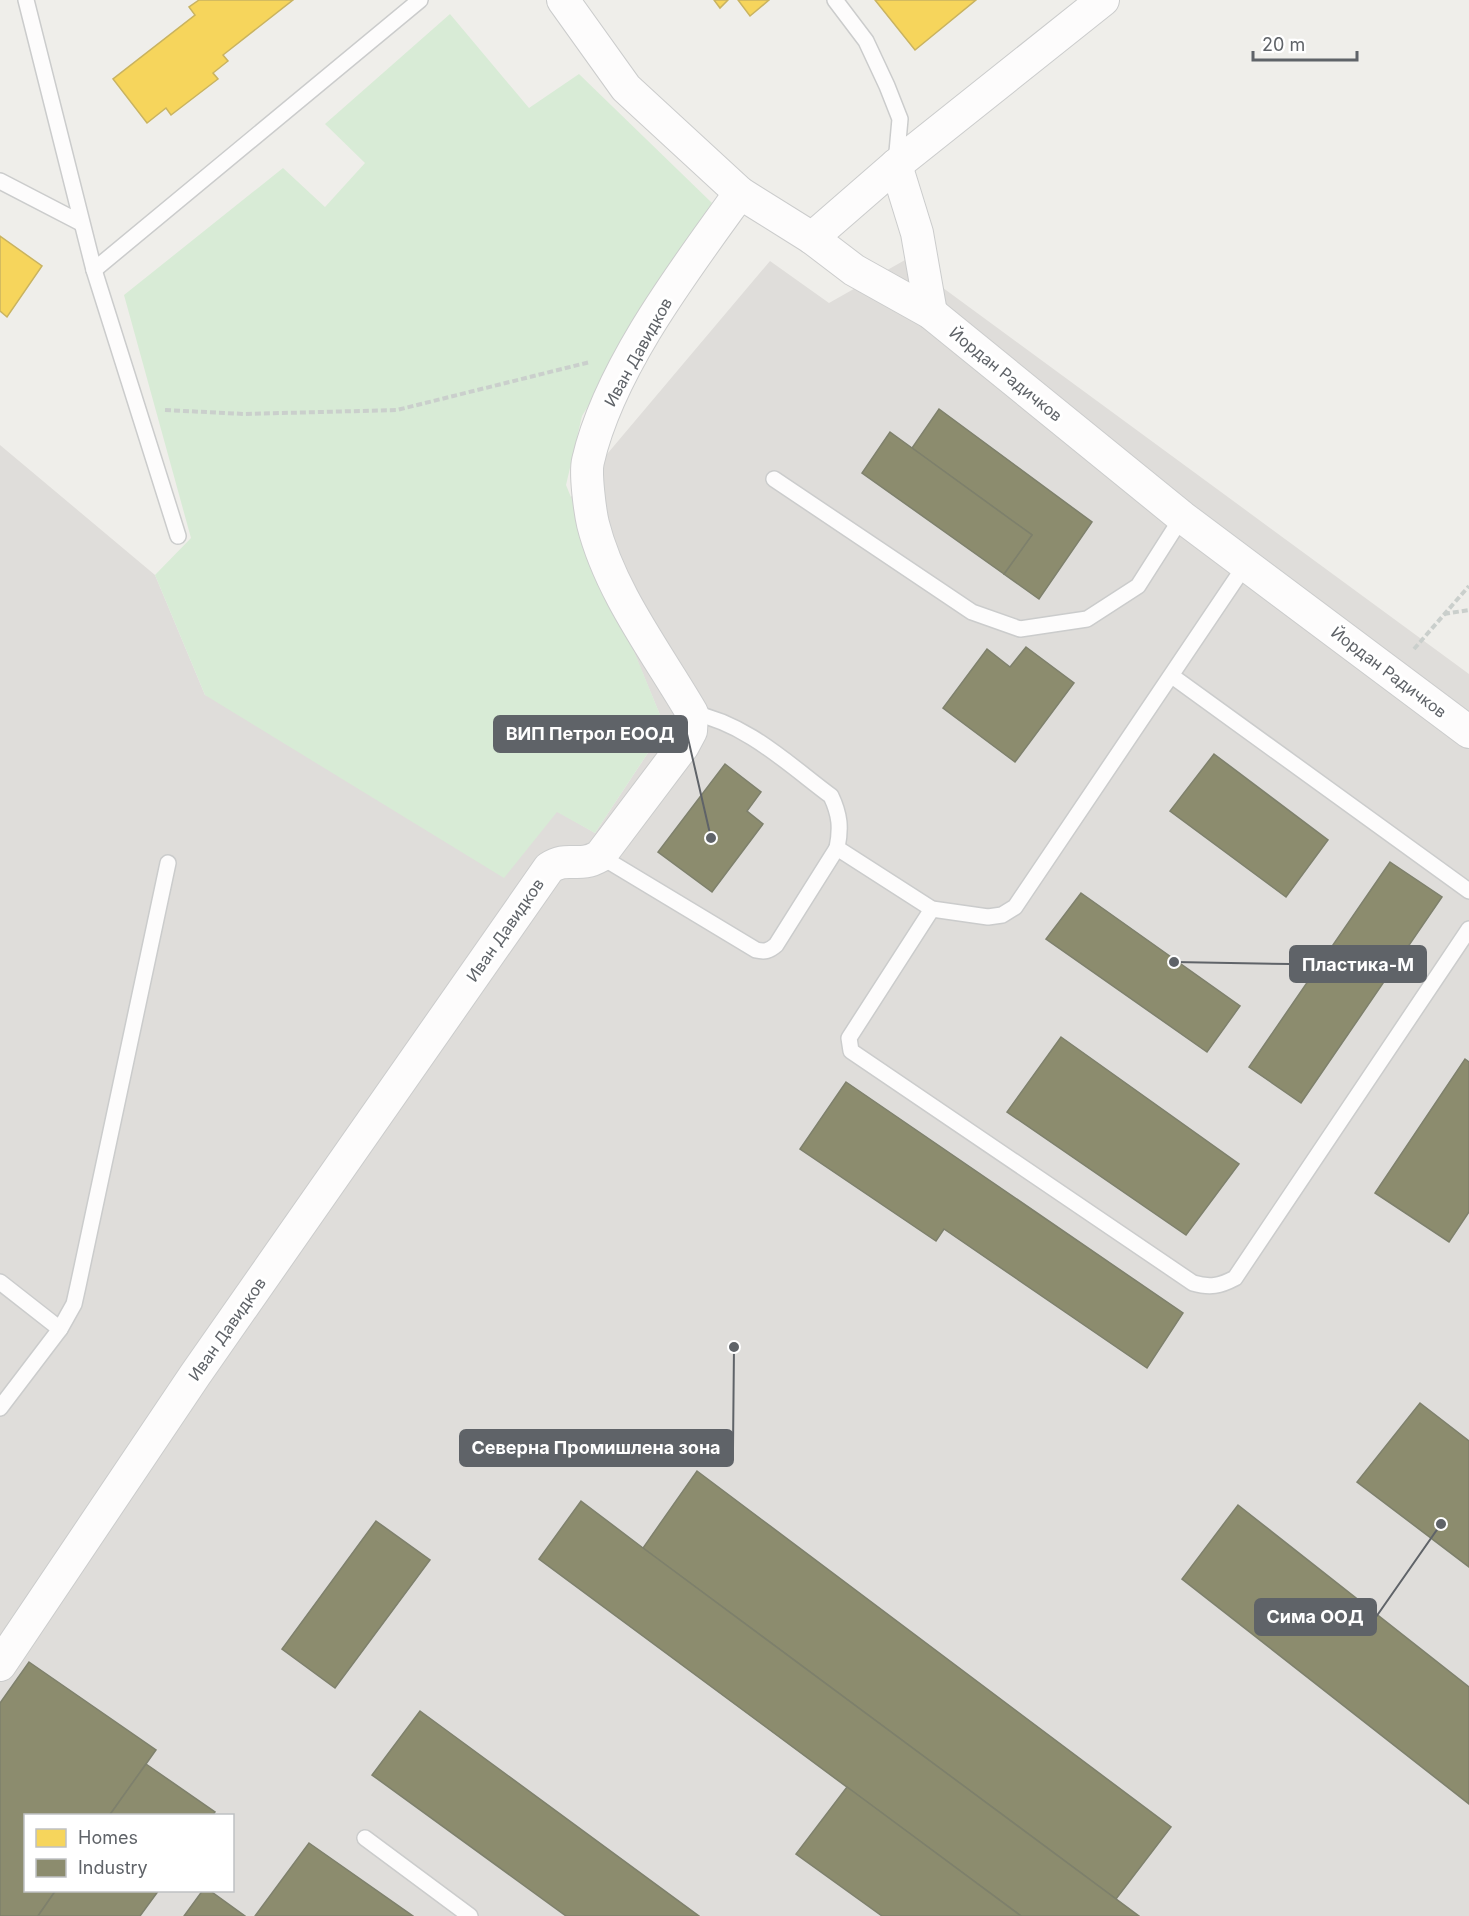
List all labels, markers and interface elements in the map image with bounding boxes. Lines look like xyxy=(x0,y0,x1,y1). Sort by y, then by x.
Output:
scale bar xyxy=(1253,24,1356,62)
text: 20 m xyxy=(1262,34,1305,55)
street label: Иван Давидков xyxy=(600,294,676,410)
street label: Йордан Радичков xyxy=(946,322,1066,426)
street label: Йордан Радичков xyxy=(1327,622,1451,722)
callout: ВИП Петрол ЕООД xyxy=(494,716,687,752)
text: ВИП Петрол ЕООД xyxy=(506,723,674,744)
street label: Иван Давидков xyxy=(462,874,548,986)
callout: Пластика-М xyxy=(1290,946,1426,982)
text: Пластика-М xyxy=(1302,954,1414,975)
street label: Иван Давидков xyxy=(184,1273,270,1385)
callout: Северна Промишлена зона xyxy=(460,1430,733,1466)
text: Северна Промишлена зона xyxy=(471,1437,721,1458)
callout: Сима ООД xyxy=(1255,1599,1376,1635)
text: Сима ООД xyxy=(1266,1606,1364,1627)
legend xyxy=(24,1814,234,1892)
text: Homes xyxy=(78,1827,138,1848)
text: Industry xyxy=(78,1857,148,1878)

